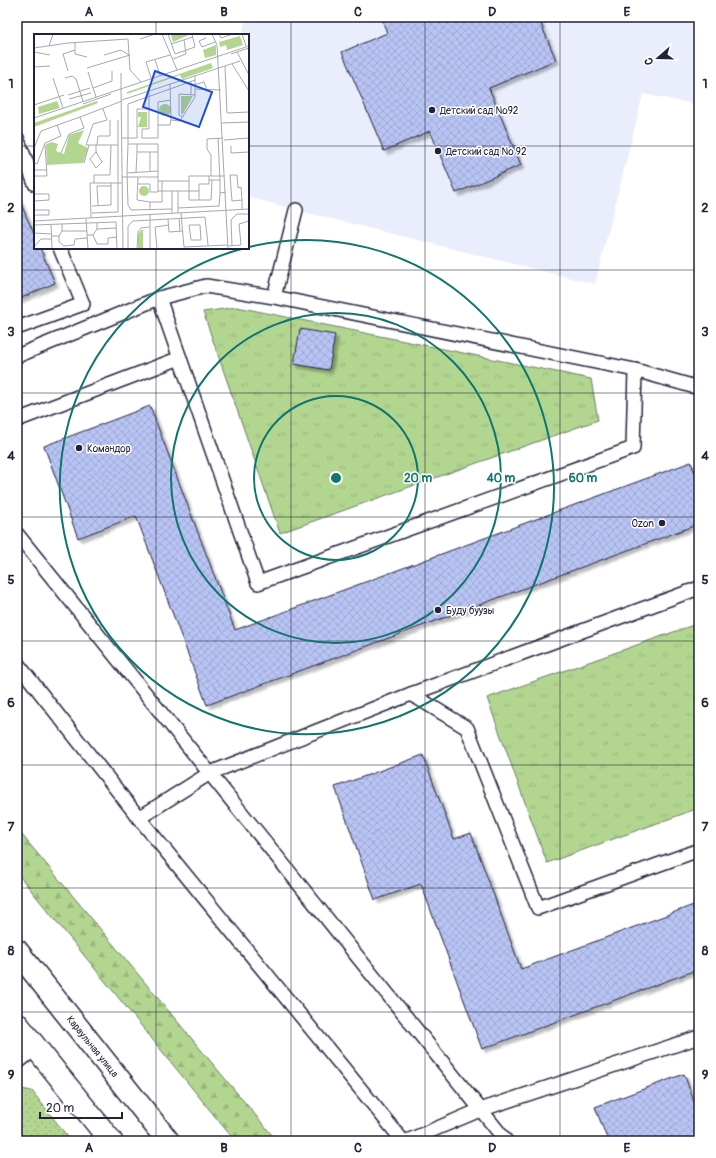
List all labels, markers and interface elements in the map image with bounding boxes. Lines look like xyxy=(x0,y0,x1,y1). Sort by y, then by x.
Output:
text: A xyxy=(85,4,94,20)
text: B xyxy=(220,4,228,20)
text: C xyxy=(354,4,362,20)
text: D xyxy=(488,4,496,20)
text: E xyxy=(624,4,631,20)
inset map xyxy=(34,34,249,249)
north arrow xyxy=(638,38,678,78)
text: С xyxy=(642,56,656,67)
text: 1 xyxy=(8,76,14,92)
text: 1 xyxy=(702,76,708,92)
marker: Детский сад №92 xyxy=(427,105,437,115)
place label: Детский сад №92 xyxy=(439,105,519,117)
marker: Детский сад № 92 xyxy=(433,146,443,156)
place label: Детский сад № 92 xyxy=(445,146,527,158)
text: 2 xyxy=(7,200,15,216)
text: 2 xyxy=(701,200,709,216)
text: 3 xyxy=(7,324,15,340)
text: 3 xyxy=(701,324,709,340)
marker: Командор xyxy=(74,443,84,453)
place label: Командор xyxy=(87,443,131,455)
text: 4 xyxy=(7,448,15,464)
text: 4 xyxy=(701,448,709,464)
centre of rings xyxy=(329,471,343,485)
text: 20 m xyxy=(404,471,432,486)
text: 40 m xyxy=(486,471,516,486)
text: 60 m xyxy=(569,471,598,486)
place label: Ozon xyxy=(632,518,654,530)
marker: Ozon xyxy=(657,518,667,528)
text: 5 xyxy=(7,572,15,588)
text: 5 xyxy=(701,572,709,588)
marker: Буду буузы xyxy=(433,605,443,615)
place label: Буду буузы xyxy=(446,605,494,617)
text: 6 xyxy=(7,695,15,711)
text: 6 xyxy=(701,695,709,711)
text: 7 xyxy=(8,819,15,835)
text: 7 xyxy=(702,819,709,835)
text: 8 xyxy=(8,943,15,959)
text: 8 xyxy=(702,943,709,959)
street label: Караульная улица xyxy=(64,1014,121,1080)
text: 9 xyxy=(8,1067,15,1083)
text: 9 xyxy=(702,1067,709,1083)
scale bar xyxy=(40,1094,122,1120)
text: 20 m xyxy=(46,1101,75,1116)
text: A xyxy=(85,1140,94,1156)
text: B xyxy=(220,1140,228,1156)
text: C xyxy=(354,1140,362,1156)
text: D xyxy=(488,1140,496,1156)
text: E xyxy=(624,1140,631,1156)

